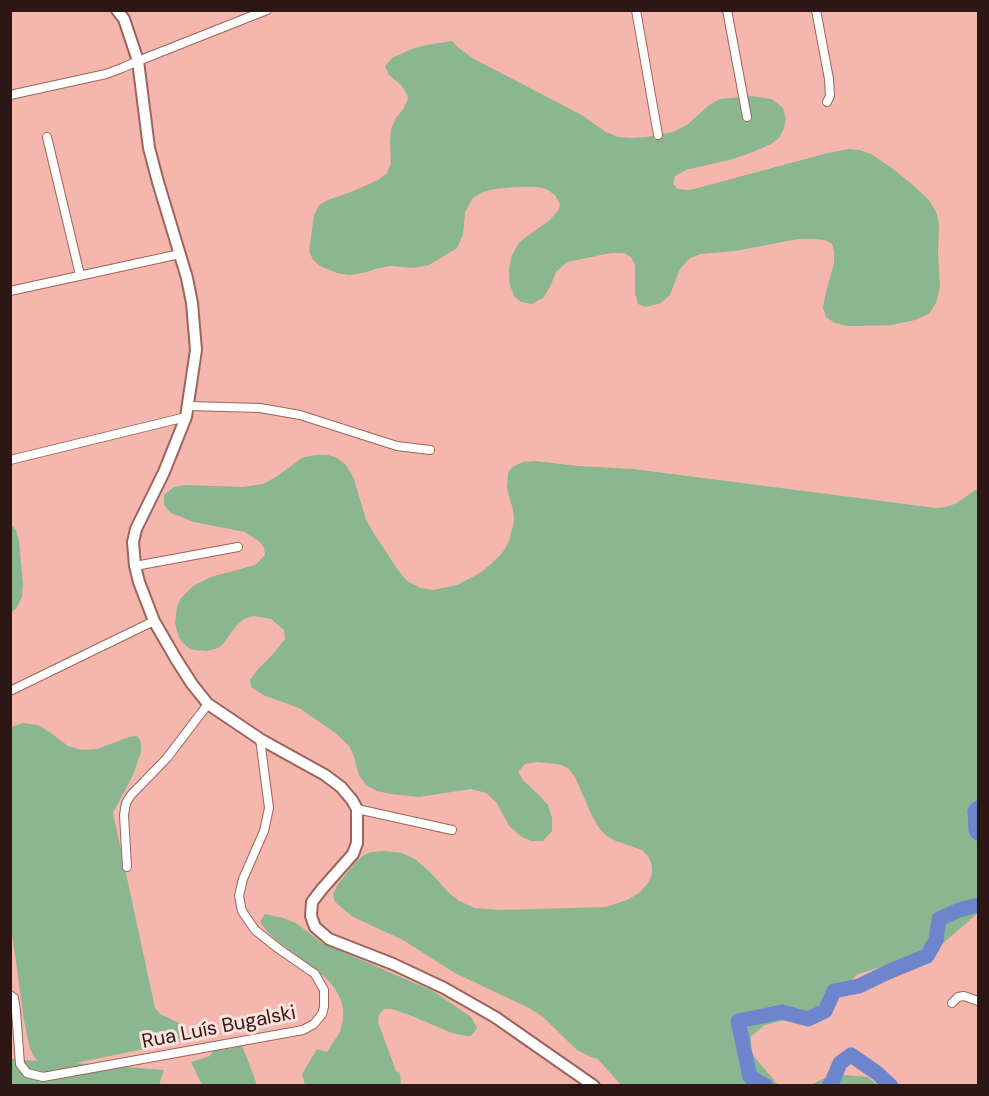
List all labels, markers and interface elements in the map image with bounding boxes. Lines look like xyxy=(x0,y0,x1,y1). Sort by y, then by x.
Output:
street label: Rua Luís Bugalski xyxy=(140,1001,298,1055)

